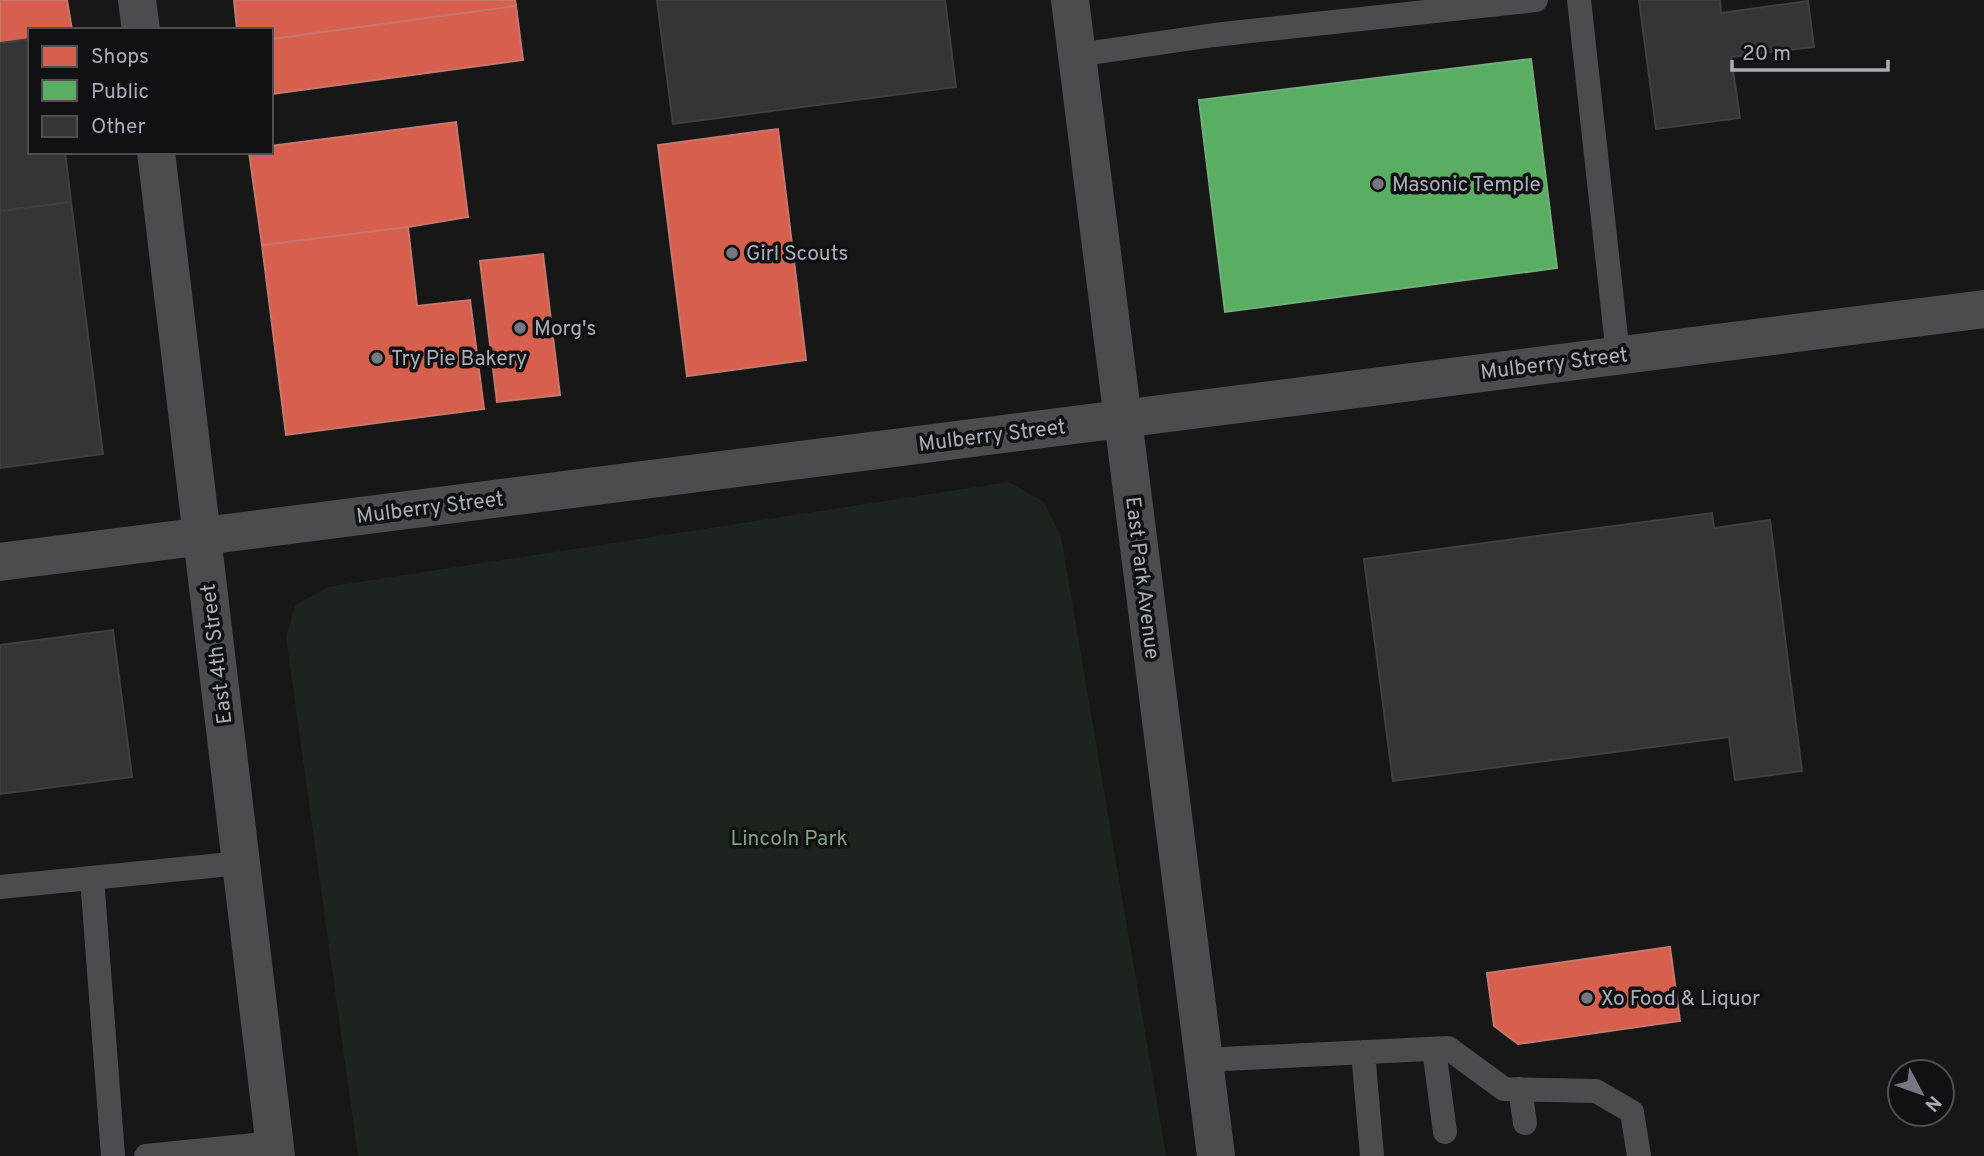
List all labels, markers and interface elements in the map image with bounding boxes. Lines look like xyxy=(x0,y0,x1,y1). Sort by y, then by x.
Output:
legend xyxy=(28,28,273,154)
scale bar xyxy=(1732,28,1888,72)
text: 20 m xyxy=(1742,41,1791,68)
text: Shops xyxy=(91,44,149,71)
text: Public xyxy=(91,79,149,106)
text: Other xyxy=(91,114,146,141)
place label: Masonic Temple xyxy=(1392,172,1541,199)
marker: Masonic Temple xyxy=(1370,176,1386,192)
place label: Girl Scouts xyxy=(746,241,848,268)
marker: Girl Scouts xyxy=(724,245,740,261)
place label: Morg's xyxy=(534,316,596,343)
marker: Morg's xyxy=(512,320,528,336)
street label: Mulberry Street xyxy=(1479,342,1629,387)
place label: Try Pie Bakery xyxy=(391,346,527,373)
marker: Try Pie Bakery xyxy=(369,350,385,366)
street label: Mulberry Street xyxy=(917,414,1067,459)
street label: Mulberry Street xyxy=(355,486,505,531)
street label: East Park Avenue xyxy=(1118,495,1165,661)
street label: East 4th Street xyxy=(195,582,239,726)
park label: Lincoln Park xyxy=(730,826,848,853)
place label: Xo Food & Liquor xyxy=(1601,986,1760,1013)
marker: Xo Food & Liquor xyxy=(1579,990,1595,1006)
north arrow xyxy=(1886,1058,1956,1128)
text: N xyxy=(1919,1090,1946,1116)

